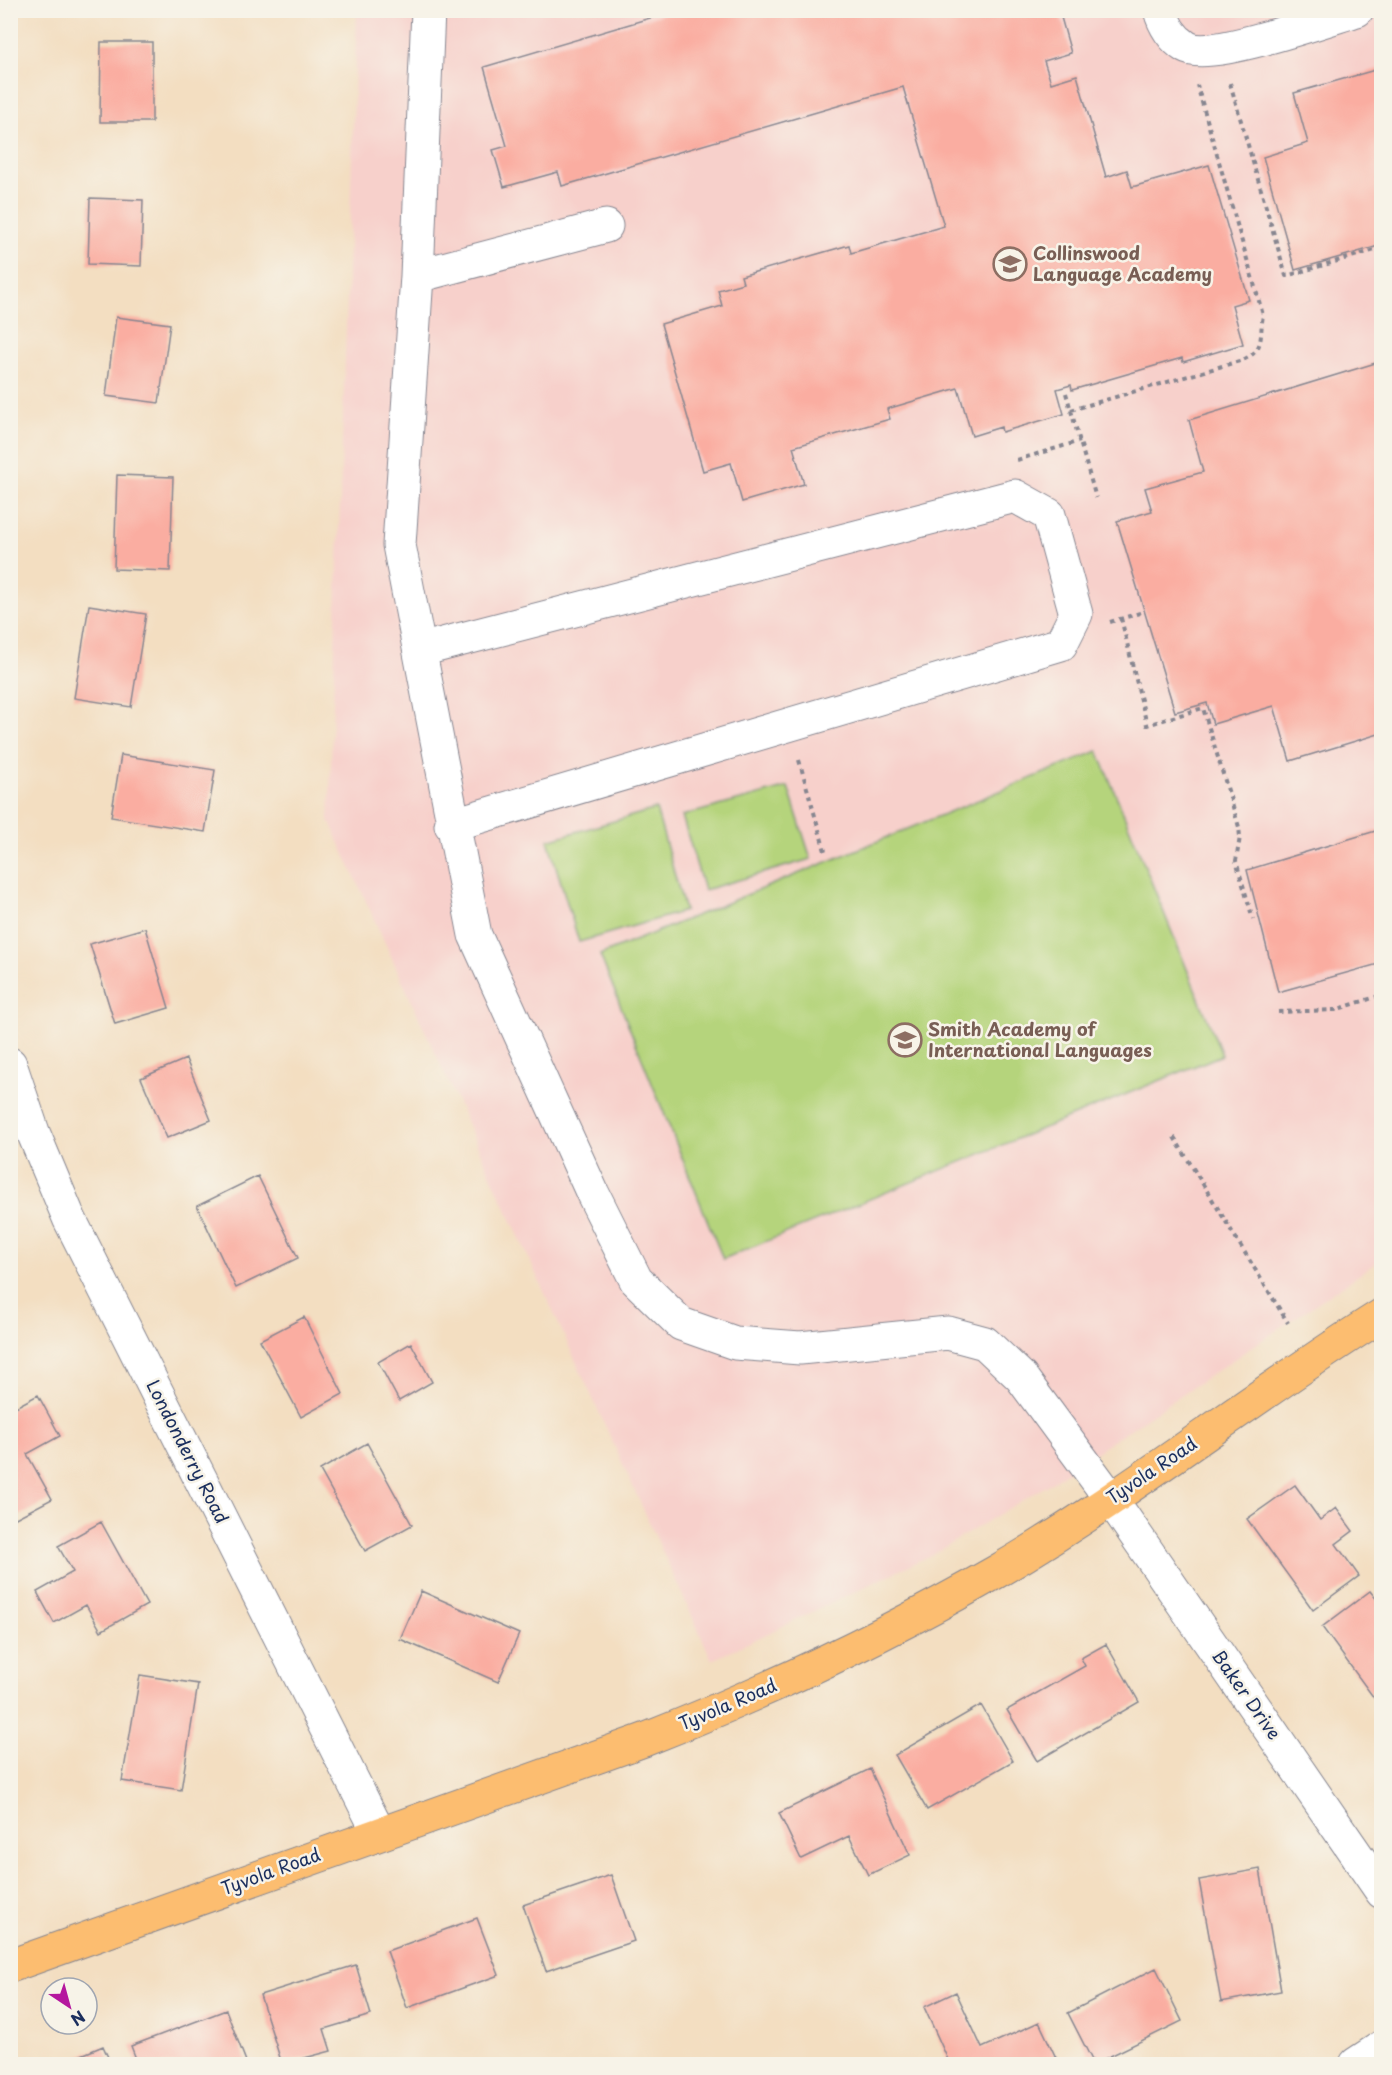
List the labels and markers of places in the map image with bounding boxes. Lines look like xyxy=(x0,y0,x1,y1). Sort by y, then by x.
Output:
place label: Collinswood Language Academy xyxy=(1033,239,1212,287)
school or university icon: Collinswood Language Academy xyxy=(992,246,1028,282)
place label: Smith Academy of International Languages xyxy=(928,1015,1152,1063)
school or university icon: Smith Academy of International Languages xyxy=(887,1022,923,1058)

